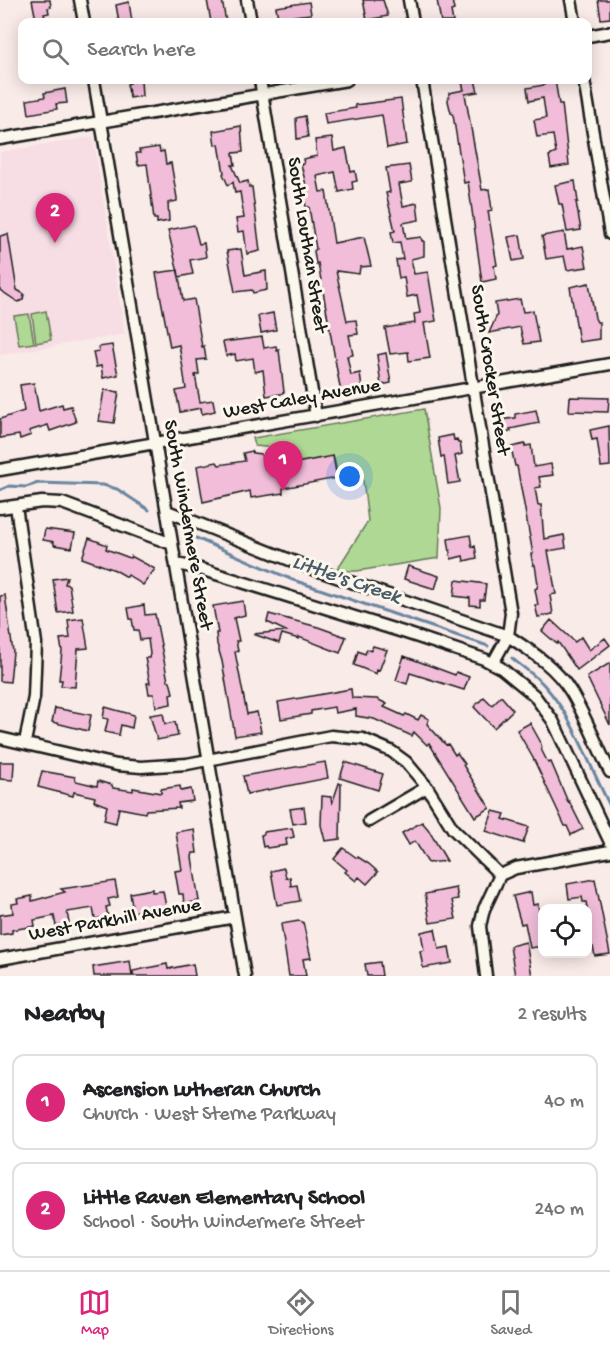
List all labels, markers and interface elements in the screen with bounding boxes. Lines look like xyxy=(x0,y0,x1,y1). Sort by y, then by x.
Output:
search box xyxy=(18,18,592,84)
icon: search xyxy=(39,35,72,68)
text: Search here xyxy=(87,38,195,64)
street label: South Louthan Street xyxy=(281,156,332,336)
pin: 2 xyxy=(36,194,74,243)
street label: South Crocker Street xyxy=(464,283,514,459)
street label: West Caley Avenue xyxy=(222,375,383,425)
street label: South Windermere Street xyxy=(157,418,217,634)
pin: 1 xyxy=(264,442,302,491)
your location xyxy=(335,462,364,491)
water label: Little's Creek xyxy=(289,551,406,612)
street label: West Parkhill Avenue xyxy=(27,894,204,947)
map controls xyxy=(538,904,592,958)
button: locate xyxy=(538,904,592,958)
text: Nearby xyxy=(24,1000,105,1031)
text: 2 results xyxy=(517,1004,586,1027)
text: Ascension Lutheran Church xyxy=(83,1078,321,1104)
text: 1 xyxy=(41,1091,50,1114)
text: 40 m xyxy=(544,1091,584,1114)
text: Church · West Sterne Parkway xyxy=(83,1104,336,1127)
text: Little Raven Elementary School xyxy=(83,1186,365,1212)
text: 2 xyxy=(41,1199,50,1222)
text: 240 m xyxy=(534,1199,584,1222)
text: School · South Windermere Street xyxy=(83,1212,363,1235)
tab: Map xyxy=(78,1286,111,1341)
tab: Directions xyxy=(268,1286,334,1341)
tab: Saved xyxy=(490,1286,531,1341)

